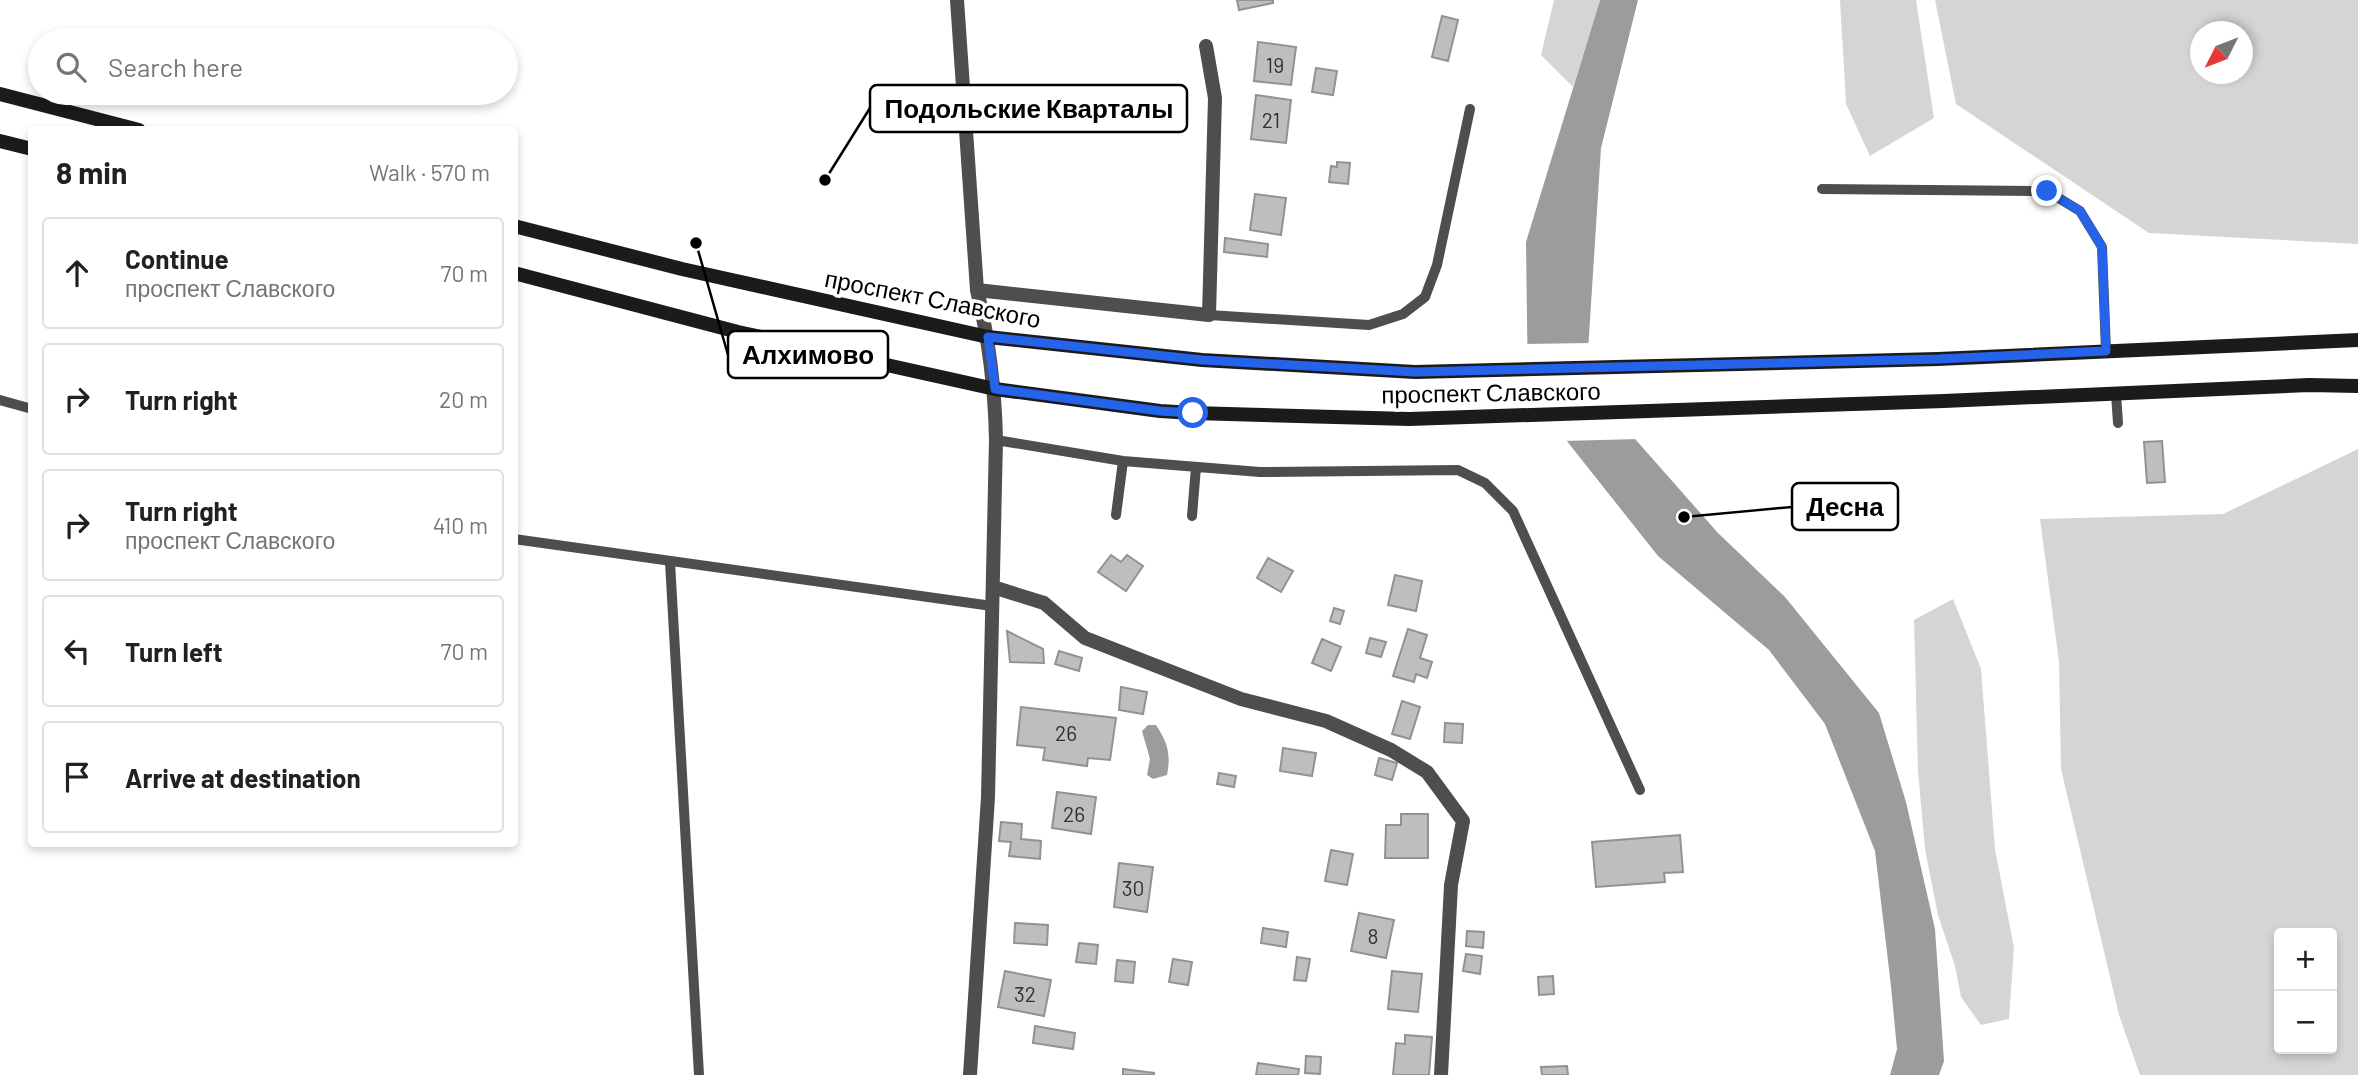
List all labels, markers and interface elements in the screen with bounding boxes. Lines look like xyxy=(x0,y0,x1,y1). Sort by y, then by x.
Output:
north arrow xyxy=(2190,21,2253,84)
search box xyxy=(28,28,518,105)
icon: search xyxy=(52,48,90,86)
text: Search here xyxy=(108,51,243,82)
house number: 19 xyxy=(1266,52,1284,77)
callout: Подольские Кварталы xyxy=(870,85,1187,132)
text: Подольские Кварталы xyxy=(884,92,1174,123)
house number: 21 xyxy=(1262,107,1280,132)
text: 8 min xyxy=(56,154,127,190)
text: Walk · 570 m xyxy=(369,158,490,186)
route end xyxy=(2031,175,2062,206)
text: Continue xyxy=(125,243,229,274)
icon: ahead xyxy=(58,254,96,292)
text: 70 m xyxy=(441,259,488,287)
street label: проспект Славского xyxy=(823,263,1043,333)
text: проспект Славского xyxy=(125,274,335,302)
callout: Алхимово xyxy=(728,331,888,378)
text: Алхимово xyxy=(742,338,874,369)
street label: проспект Славского xyxy=(1381,376,1601,408)
icon: right xyxy=(58,380,96,418)
text: Turn right xyxy=(125,384,238,415)
text: 20 m xyxy=(439,385,488,413)
route start xyxy=(1177,397,1208,428)
callout: Десна xyxy=(1792,483,1898,530)
text: Десна xyxy=(1806,490,1884,521)
text: Turn right xyxy=(125,495,238,526)
icon: right xyxy=(58,506,96,544)
text: 410 m xyxy=(433,511,488,539)
text: проспект Славского xyxy=(125,526,335,554)
icon: left xyxy=(58,632,96,670)
text: Turn left xyxy=(125,636,223,667)
text: 70 m xyxy=(441,637,488,665)
house number: 26 xyxy=(1055,720,1077,745)
icon: arrive xyxy=(58,758,96,796)
text: Arrive at destination xyxy=(125,762,361,793)
house number: 26 xyxy=(1063,801,1085,826)
house number: 30 xyxy=(1122,875,1144,900)
house number: 8 xyxy=(1368,923,1378,948)
map controls xyxy=(2274,928,2337,1054)
button: + xyxy=(2274,928,2337,991)
house number: 32 xyxy=(1014,981,1036,1006)
button: − xyxy=(2274,991,2337,1054)

